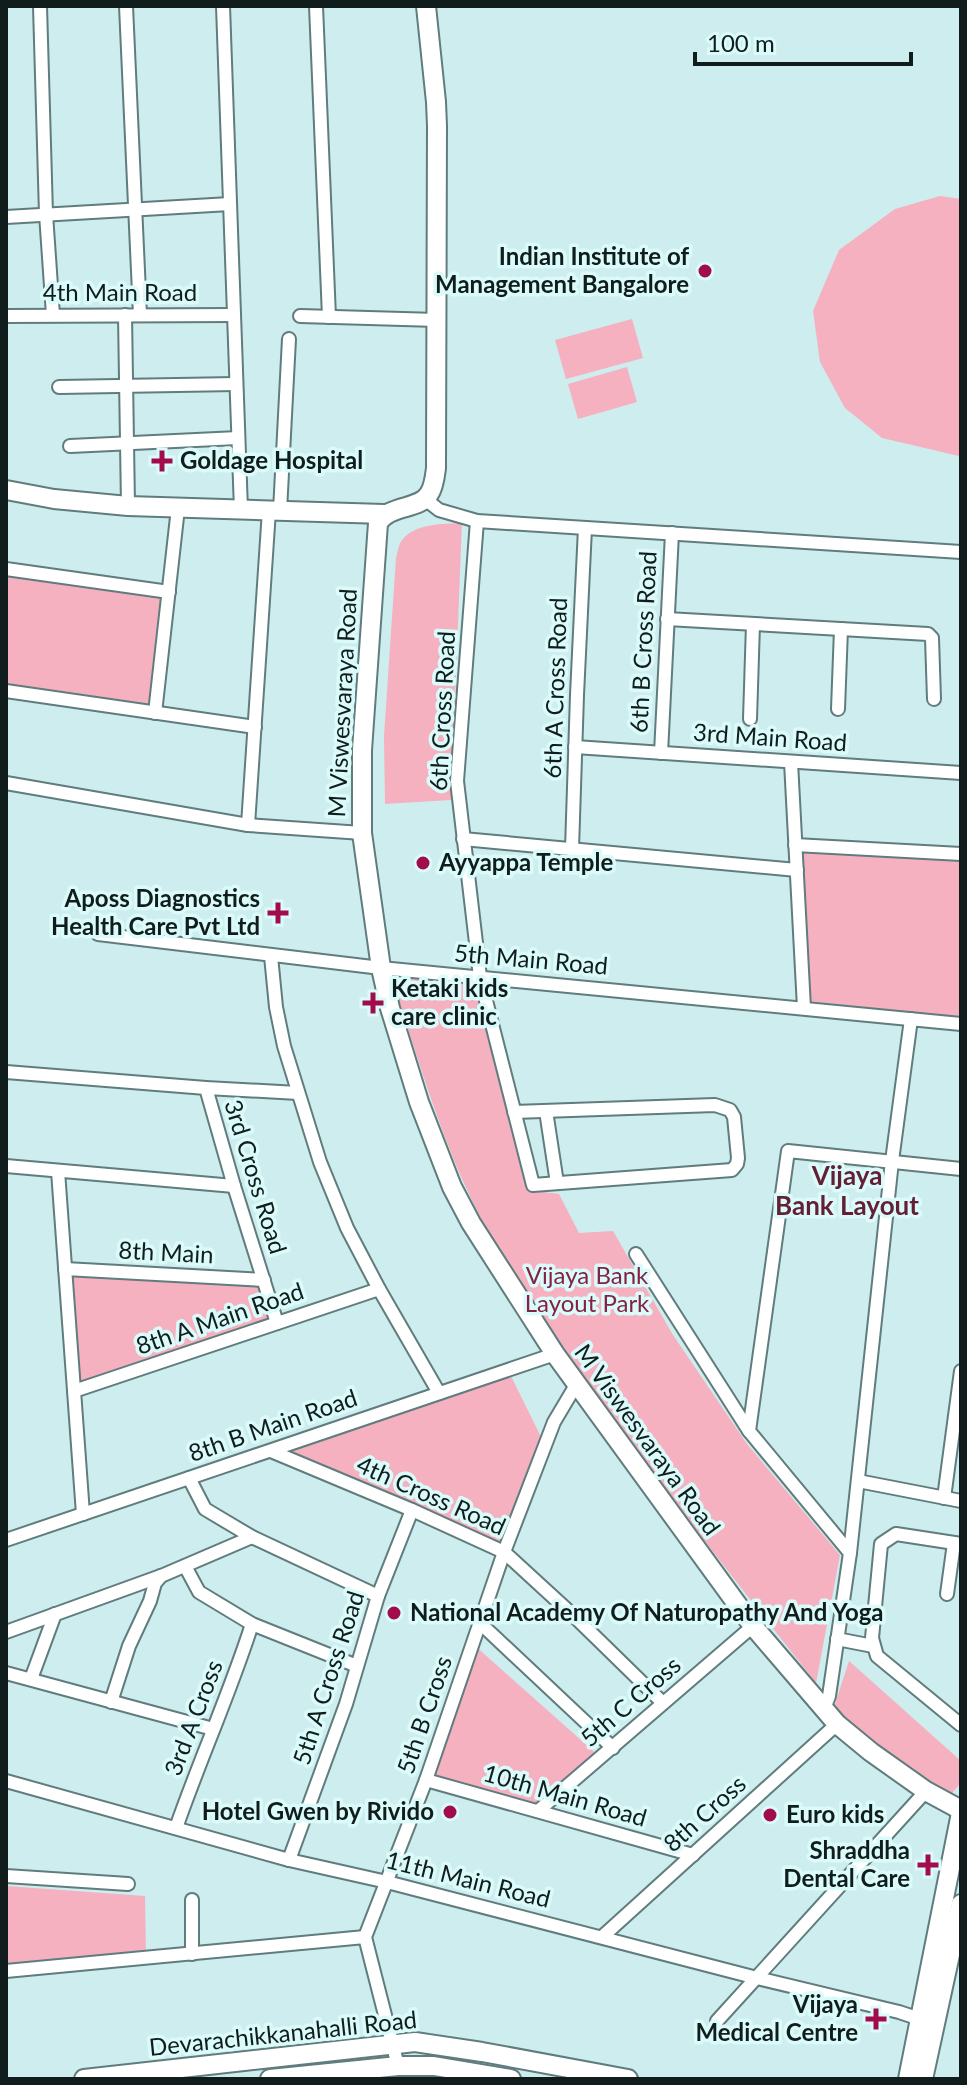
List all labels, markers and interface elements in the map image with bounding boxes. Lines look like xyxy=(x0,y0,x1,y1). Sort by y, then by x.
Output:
scale bar xyxy=(695,16,911,66)
text: 100 m xyxy=(707,28,775,57)
place label: Indian Institute of Management Bangalore xyxy=(435,241,689,298)
marker: Indian Institute of Management Bangalore xyxy=(696,262,714,280)
street label: 4th Main Road xyxy=(43,277,197,306)
place label: Goldage Hospital xyxy=(180,445,363,474)
marker: Goldage Hospital xyxy=(151,450,173,472)
street label: 6th B Cross Road xyxy=(623,550,662,733)
street label: M Viswesvaraya Road xyxy=(321,588,362,818)
street label: 6th A Cross Road xyxy=(537,597,572,779)
street label: 6th Cross Road xyxy=(423,630,460,792)
street label: 3rd Main Road xyxy=(692,717,848,756)
place label: Ayyappa Temple xyxy=(438,847,613,876)
marker: Ayyappa Temple xyxy=(414,854,432,872)
place label: Aposs Diagnostics Health Care Pvt Ltd xyxy=(51,883,260,940)
marker: Aposs Diagnostics Health Care Pvt Ltd xyxy=(267,902,289,924)
street label: 5th Main Road xyxy=(453,937,609,980)
place label: Ketaki kids care clinic xyxy=(391,973,508,1030)
marker: Ketaki kids care clinic xyxy=(362,992,384,1014)
street label: 3rd Cross Road xyxy=(219,1096,294,1257)
district label: Vijaya Bank Layout xyxy=(775,1159,919,1221)
street label: 8th Main xyxy=(118,1235,214,1268)
park label: Vijaya Bank Layout Park xyxy=(525,1260,650,1317)
street label: 8th A Main Road xyxy=(132,1275,307,1360)
street label: M Viswesvaraya Road xyxy=(569,1338,727,1540)
street label: 8th B Main Road xyxy=(185,1382,360,1467)
street label: 4th Cross Road xyxy=(353,1449,511,1540)
street label: 5th A Cross Road xyxy=(286,1587,369,1768)
place label: National Academy Of Naturopathy And Yoga xyxy=(410,1597,884,1626)
marker: National Academy Of Naturopathy And Yoga xyxy=(385,1604,403,1622)
street label: 5th C Cross xyxy=(574,1650,686,1752)
street label: 5th B Cross xyxy=(390,1652,457,1777)
street label: 3rd A Cross xyxy=(157,1656,228,1779)
street label: 10th Main Road xyxy=(480,1757,650,1832)
street label: 8th Cross xyxy=(657,1768,751,1857)
place label: Hotel Gwen by Rivido xyxy=(202,1796,434,1825)
place label: Euro kids xyxy=(786,1799,884,1828)
marker: Hotel Gwen by Rivido xyxy=(441,1803,459,1821)
marker: Euro kids xyxy=(761,1806,779,1824)
place label: Shraddha Dental Care xyxy=(783,1835,910,1892)
street label: 11th Main Road xyxy=(383,1844,554,1913)
marker: Shraddha Dental Care xyxy=(917,1854,939,1876)
place label: Vijaya Medical Centre xyxy=(695,1989,858,2046)
street label: Devarachikkanahalli Road xyxy=(148,2004,418,2061)
marker: Vijaya Medical Centre xyxy=(865,2008,887,2030)

